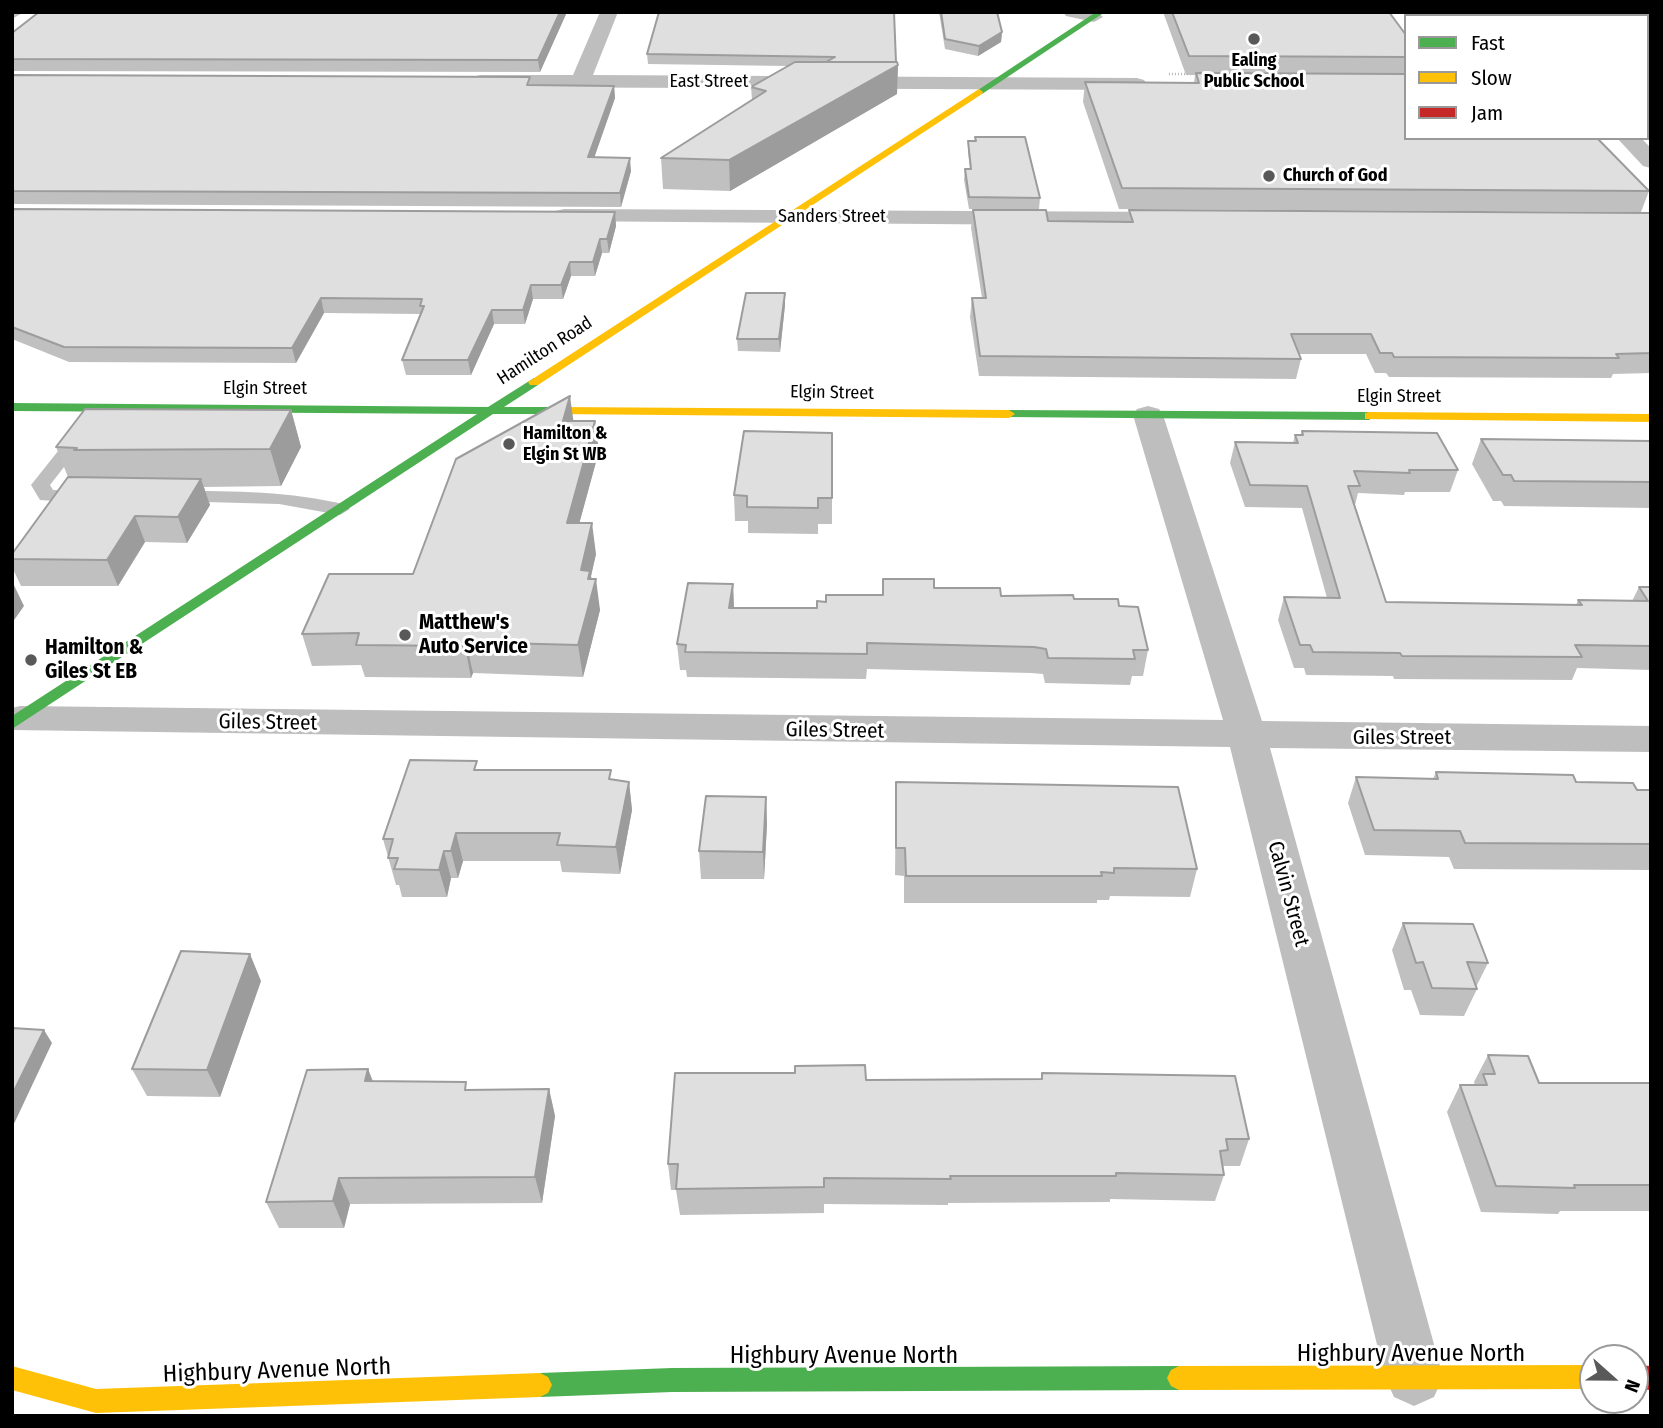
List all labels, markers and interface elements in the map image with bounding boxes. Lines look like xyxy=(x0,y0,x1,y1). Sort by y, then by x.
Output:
legend xyxy=(1404,14,1649,140)
text: Fast xyxy=(1471,30,1505,56)
marker: Ealing Public School xyxy=(1246,31,1262,47)
place label: Ealing Public School xyxy=(1204,50,1304,92)
text: Slow xyxy=(1471,65,1512,91)
street label: East Street xyxy=(670,71,748,93)
text: Jam xyxy=(1471,100,1503,126)
place label: Church of God xyxy=(1283,165,1387,187)
marker: Church of God xyxy=(1261,168,1277,184)
street label: Sanders Street xyxy=(778,206,886,228)
street label: Hamilton Road xyxy=(493,312,597,390)
street label: Elgin Street xyxy=(223,378,307,400)
street label: Elgin Street xyxy=(790,381,874,405)
street label: Elgin Street xyxy=(1357,386,1441,408)
place label: Hamilton & Elgin St WB xyxy=(523,423,607,466)
marker: Hamilton & Elgin St WB xyxy=(501,436,517,452)
place label: Matthew's Auto Service xyxy=(419,610,528,660)
marker: Matthew's Auto Service xyxy=(397,627,413,643)
place label: Hamilton & Giles St EB xyxy=(45,635,143,685)
marker: Hamilton & Giles St EB xyxy=(23,652,39,668)
street label: Giles Street xyxy=(218,710,318,736)
street label: Giles Street xyxy=(785,718,885,744)
street label: Giles Street xyxy=(1353,725,1451,751)
street label: Calvin Street xyxy=(1262,839,1314,949)
street label: Highbury Avenue North xyxy=(1297,1340,1525,1368)
street label: Highbury Avenue North xyxy=(730,1342,958,1370)
north arrow xyxy=(1579,1344,1649,1414)
street label: Highbury Avenue North xyxy=(162,1353,392,1389)
text: N xyxy=(1619,1377,1645,1395)

